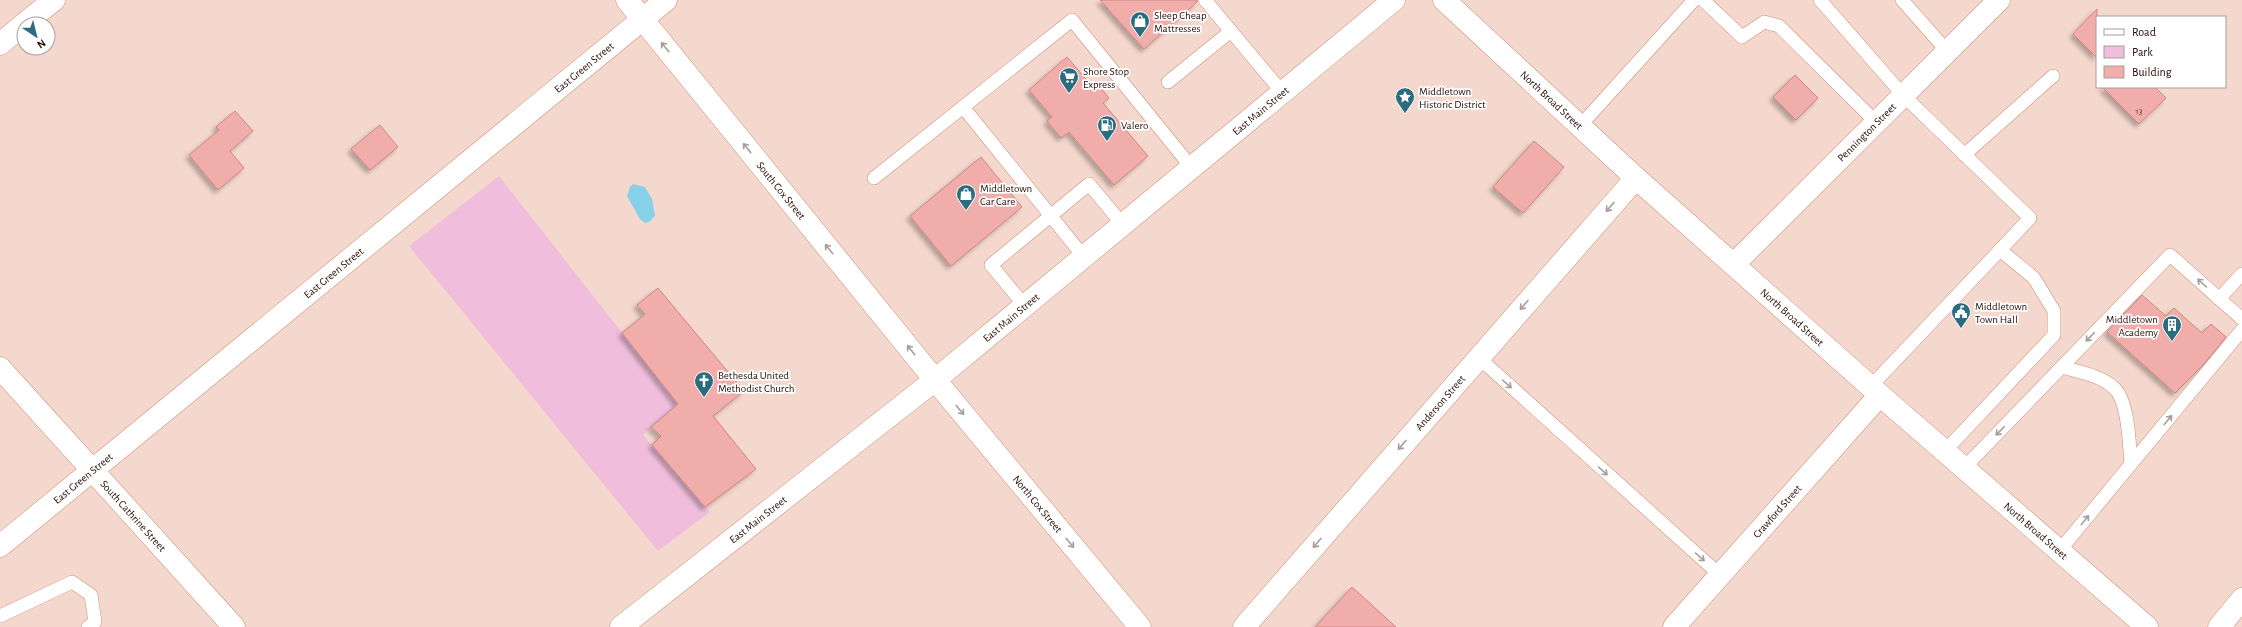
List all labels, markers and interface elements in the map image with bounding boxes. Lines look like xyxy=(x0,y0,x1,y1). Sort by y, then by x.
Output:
shop icon: Sleep Cheap Mattresses xyxy=(1129,10,1151,38)
place label: Sleep Cheap Mattresses xyxy=(1154,10,1207,34)
north arrow xyxy=(16,16,56,56)
legend xyxy=(2096,16,2226,88)
text: Road xyxy=(2132,26,2156,38)
text: N xyxy=(35,37,48,50)
street label: East Green Street xyxy=(552,40,616,95)
one-way arrow xyxy=(661,42,670,52)
text: Park xyxy=(2132,46,2153,58)
supermarket icon: Shore Stop Express xyxy=(1058,66,1080,94)
place label: Shore Stop Express xyxy=(1083,66,1129,90)
text: Building xyxy=(2132,66,2172,78)
street label: North Broad Street xyxy=(1518,69,1585,132)
street label: East Main Street xyxy=(1231,84,1291,137)
place icon: Middletown Historic District xyxy=(1394,86,1416,114)
place label: Middletown Historic District xyxy=(1419,86,1486,110)
street label: Pennington Street xyxy=(1836,101,1898,164)
house number: 13 xyxy=(2136,107,2143,116)
fuel station icon: Valero xyxy=(1096,114,1118,142)
place label: Valero xyxy=(1121,120,1148,131)
one-way arrow xyxy=(743,143,752,153)
street label: South Cox Street xyxy=(754,160,808,222)
shop icon: Middletown Car Care xyxy=(955,183,977,211)
place label: Middletown Car Care xyxy=(980,183,1032,207)
one-way arrow xyxy=(1606,202,1615,213)
one-way arrow xyxy=(824,244,833,254)
street label: East Green Street xyxy=(302,245,366,301)
one-way arrow xyxy=(2197,279,2208,288)
street label: North Broad Street xyxy=(1758,287,1826,349)
street label: East Main Street xyxy=(981,291,1042,344)
one-way arrow xyxy=(1520,299,1529,310)
public building icon: Middletown Town Hall xyxy=(1950,301,1972,329)
place label: Middletown Town Hall xyxy=(1975,301,2027,325)
place label: Middletown Academy xyxy=(2106,314,2158,338)
building icon: Middletown Academy xyxy=(2161,314,2183,342)
one-way arrow xyxy=(2086,332,2095,342)
one-way arrow xyxy=(906,345,915,355)
church icon: Bethesda United Methodist Church xyxy=(693,370,715,398)
place label: Bethesda United Methodist Church xyxy=(718,370,794,394)
street label: Anderson Street xyxy=(1413,373,1468,432)
one-way arrow xyxy=(1502,379,1512,388)
one-way arrow xyxy=(956,405,965,416)
one-way arrow xyxy=(2163,414,2172,425)
one-way arrow xyxy=(1995,426,2005,436)
one-way arrow xyxy=(1398,440,1407,450)
street label: East Green Street xyxy=(51,451,115,506)
one-way arrow xyxy=(1598,466,1608,475)
street label: North Cox Street xyxy=(1011,473,1064,535)
street label: South Cathrine Street xyxy=(98,478,168,554)
street label: Crawford Street xyxy=(1751,482,1804,540)
street label: East Main Street xyxy=(727,494,789,546)
street label: North Broad Street xyxy=(2002,500,2070,562)
one-way arrow xyxy=(2080,515,2089,526)
one-way arrow xyxy=(1065,537,1074,548)
one-way arrow xyxy=(1312,538,1321,548)
one-way arrow xyxy=(1695,552,1705,561)

